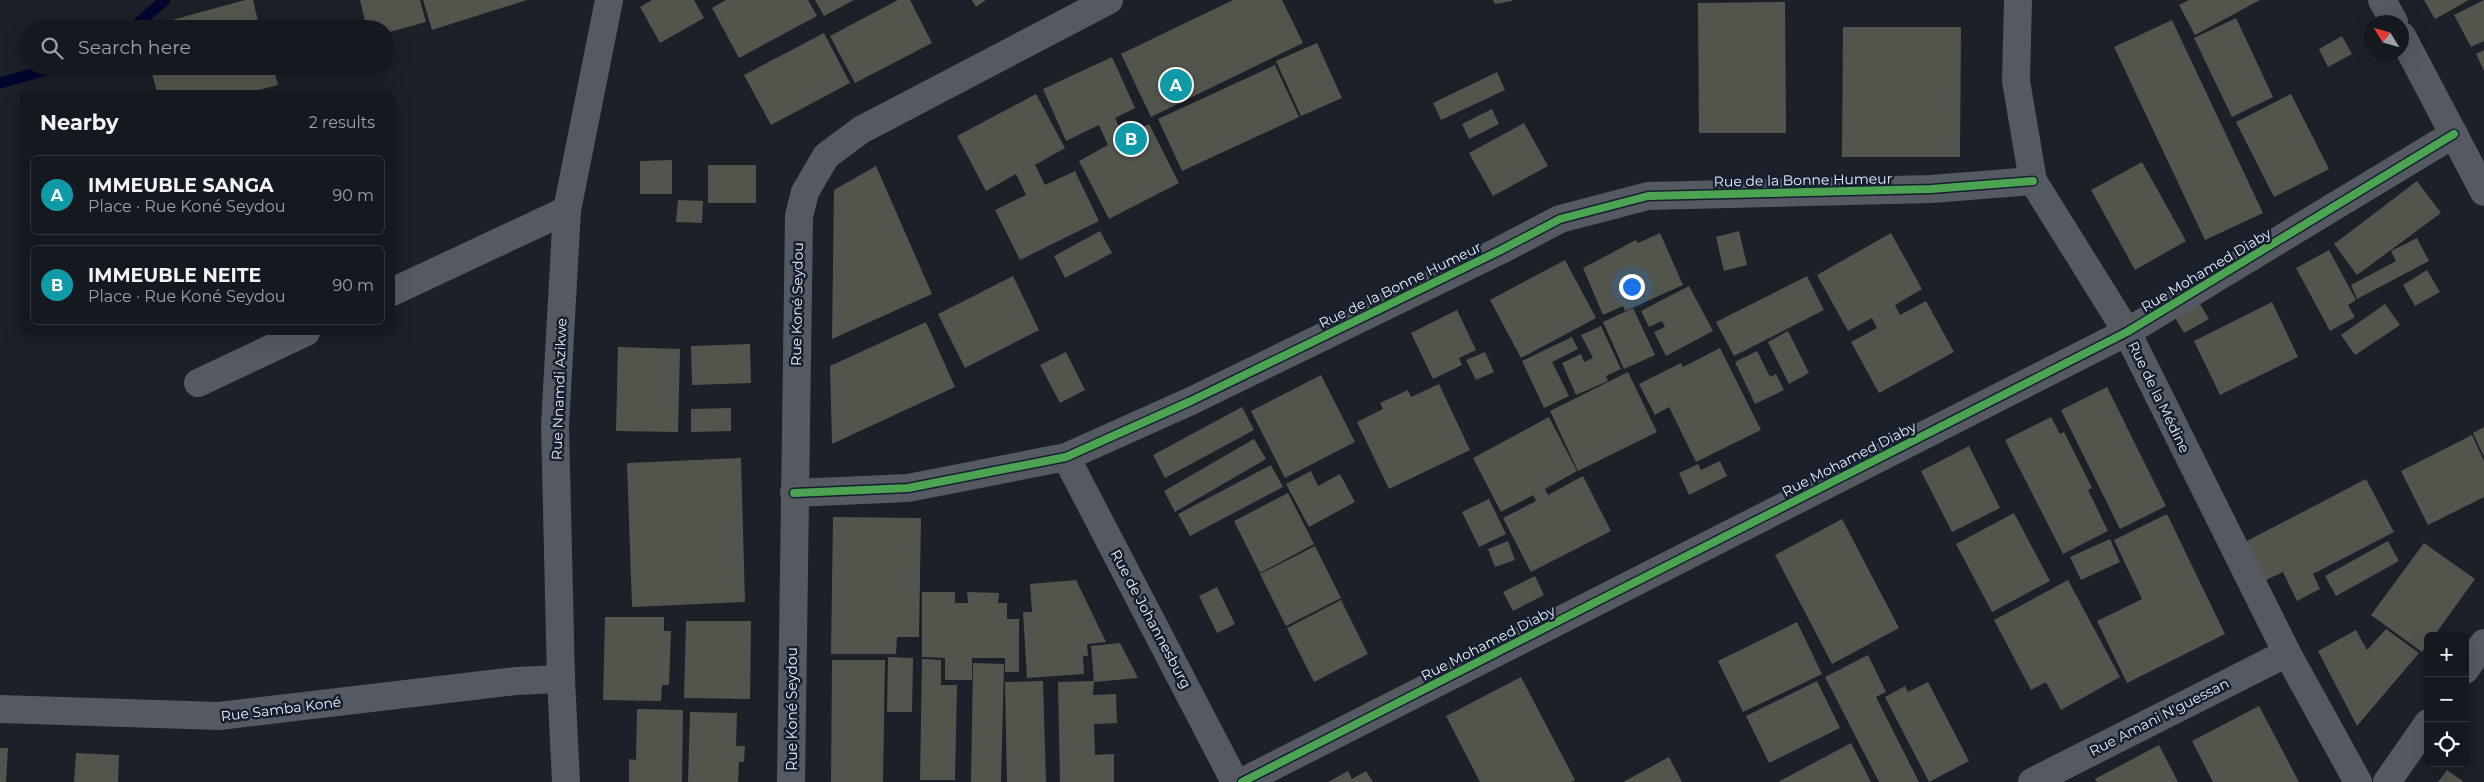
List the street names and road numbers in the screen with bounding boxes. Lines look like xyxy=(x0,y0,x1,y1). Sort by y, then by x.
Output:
street label: Rue de la Bonne Humeur xyxy=(1714,169,1893,191)
street label: Rue Mohamed Diaby xyxy=(2138,224,2275,316)
street label: Rue de la Bonne Humeur xyxy=(1316,238,1484,332)
street label: Rue Koné Seydou xyxy=(787,242,807,366)
street label: Rue Nnamdi Azikwe xyxy=(548,318,570,460)
street label: Rue de la Médine xyxy=(2124,338,2194,456)
street label: Rue Mohamed Diaby xyxy=(1779,417,1920,501)
street label: Rue de Johannesburg xyxy=(1107,546,1195,692)
street label: Rue Mohamed Diaby xyxy=(1418,601,1559,685)
street label: Rue Koné Seydou xyxy=(783,647,801,771)
street label: Rue Amani N'guessan xyxy=(2086,674,2232,760)
street label: Rue Samba Koné xyxy=(220,693,342,725)

